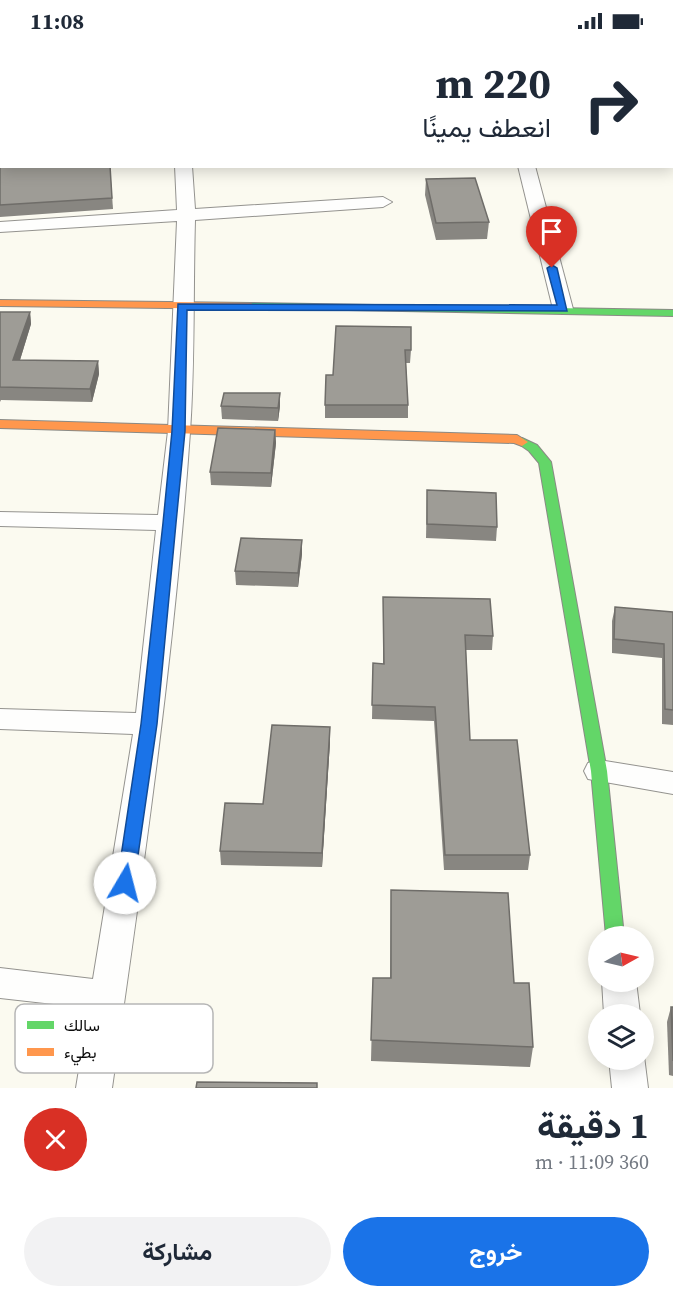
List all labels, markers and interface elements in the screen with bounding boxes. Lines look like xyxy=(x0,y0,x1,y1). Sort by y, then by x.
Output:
text: 11:08 xyxy=(30,6,84,36)
text: 220 m xyxy=(436,54,551,112)
icon: right xyxy=(572,66,650,144)
text: انعطف يمينًا xyxy=(422,109,551,146)
pin xyxy=(526,206,577,268)
icon: arrive xyxy=(535,215,568,248)
position arrow xyxy=(93,851,157,915)
north arrow xyxy=(588,926,654,992)
map controls xyxy=(588,926,654,1070)
legend xyxy=(15,1004,213,1073)
button: layers xyxy=(588,1004,654,1070)
text: سالك xyxy=(64,1014,100,1036)
text: بطيء xyxy=(64,1041,96,1066)
text: 1 دقيقة xyxy=(537,1101,649,1150)
button: close xyxy=(24,1108,87,1171)
text: 360 m · 11:09 xyxy=(535,1148,649,1176)
button: مشاركة xyxy=(24,1217,331,1286)
button: خروج xyxy=(343,1217,649,1286)

